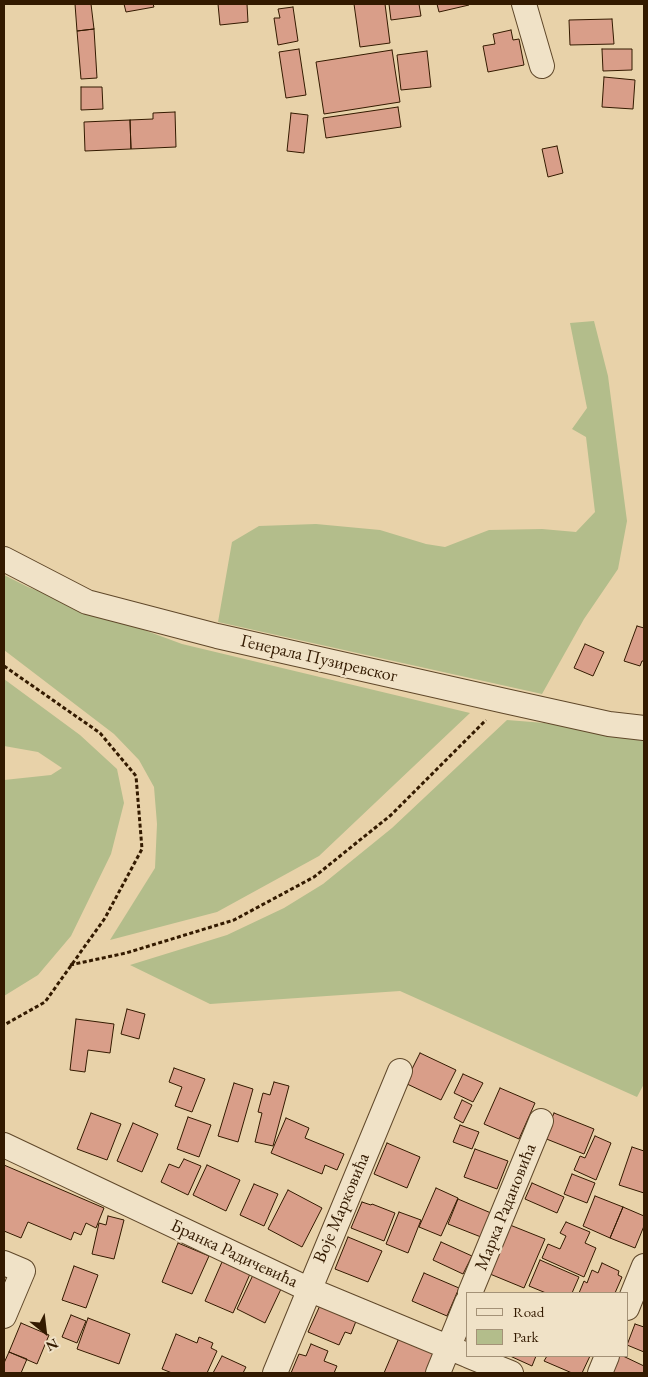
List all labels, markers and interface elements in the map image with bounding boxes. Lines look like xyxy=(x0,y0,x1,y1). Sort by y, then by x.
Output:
street label: Генерала Пузиревског xyxy=(239,630,399,688)
street label: Марка Радановића xyxy=(471,1140,541,1274)
street label: Воје Марковића xyxy=(309,1150,375,1266)
street label: Бранка Радичевића xyxy=(167,1215,301,1293)
legend xyxy=(466,1292,628,1357)
text: Road xyxy=(513,1302,544,1321)
north arrow xyxy=(20,1307,70,1357)
text: Park xyxy=(513,1327,539,1346)
text: N xyxy=(43,1334,62,1356)

